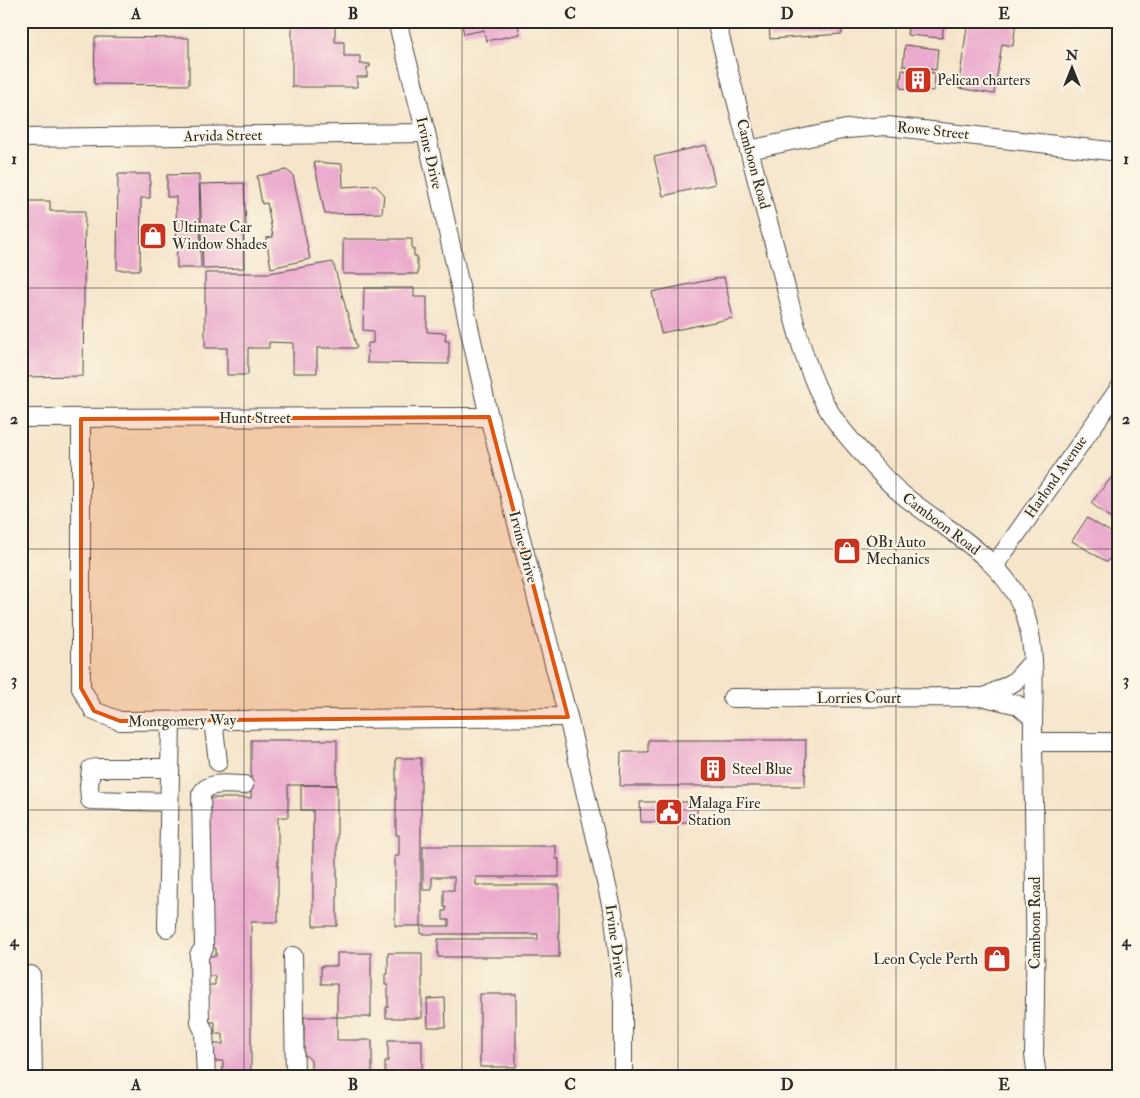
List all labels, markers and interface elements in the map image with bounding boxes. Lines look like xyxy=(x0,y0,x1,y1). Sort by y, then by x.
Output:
text: A xyxy=(130,4,142,24)
text: B xyxy=(348,4,358,24)
text: C xyxy=(564,4,576,24)
text: D xyxy=(780,4,794,24)
text: E xyxy=(998,4,1010,24)
north arrow xyxy=(1048,42,1098,92)
text: N xyxy=(1065,47,1079,64)
building icon: Pelican charters xyxy=(903,65,933,95)
place label: Pelican charters xyxy=(937,71,1030,90)
street label: Irvine Drive xyxy=(411,115,447,191)
street label: Camboon Road xyxy=(732,117,774,212)
street label: Rowe Street xyxy=(896,118,970,144)
street label: Arvida Street xyxy=(183,126,263,146)
text: 1 xyxy=(11,149,17,169)
text: 1 xyxy=(1123,149,1129,169)
place label: Ultimate Car Window Shades xyxy=(171,218,267,254)
shop icon: Ultimate Car Window Shades xyxy=(138,221,168,251)
text: 2 xyxy=(10,409,18,429)
street label: Hunt Street xyxy=(219,409,291,428)
text: 2 xyxy=(1122,409,1130,429)
street label: Harlond Avenue xyxy=(1021,432,1091,522)
street label: Camboon Road xyxy=(898,489,984,560)
street label: Irvine Drive xyxy=(504,509,542,585)
place label: OB1 Auto Mechanics xyxy=(866,533,929,569)
shop icon: OB1 Auto Mechanics xyxy=(832,536,862,566)
text: 3 xyxy=(11,670,17,690)
text: 3 xyxy=(1123,670,1129,690)
street label: Lorries Court xyxy=(817,689,901,708)
street label: Montgomery Way xyxy=(128,711,237,731)
building icon: Steel Blue xyxy=(698,754,728,784)
place label: Steel Blue xyxy=(732,760,792,779)
place label: Malaga Fire Station xyxy=(688,794,760,830)
public building icon: Malaga Fire Station xyxy=(654,797,684,827)
street label: Camboon Road xyxy=(1026,876,1045,969)
street label: Irvine Drive xyxy=(600,903,630,979)
text: 4 xyxy=(9,931,20,951)
text: 4 xyxy=(1121,931,1132,951)
shop icon: Leon Cycle Perth xyxy=(982,944,1012,974)
place label: Leon Cycle Perth xyxy=(873,950,978,969)
text: A xyxy=(130,1075,142,1095)
text: B xyxy=(348,1075,358,1095)
text: C xyxy=(564,1075,576,1095)
text: D xyxy=(780,1075,794,1095)
text: E xyxy=(998,1075,1010,1095)

